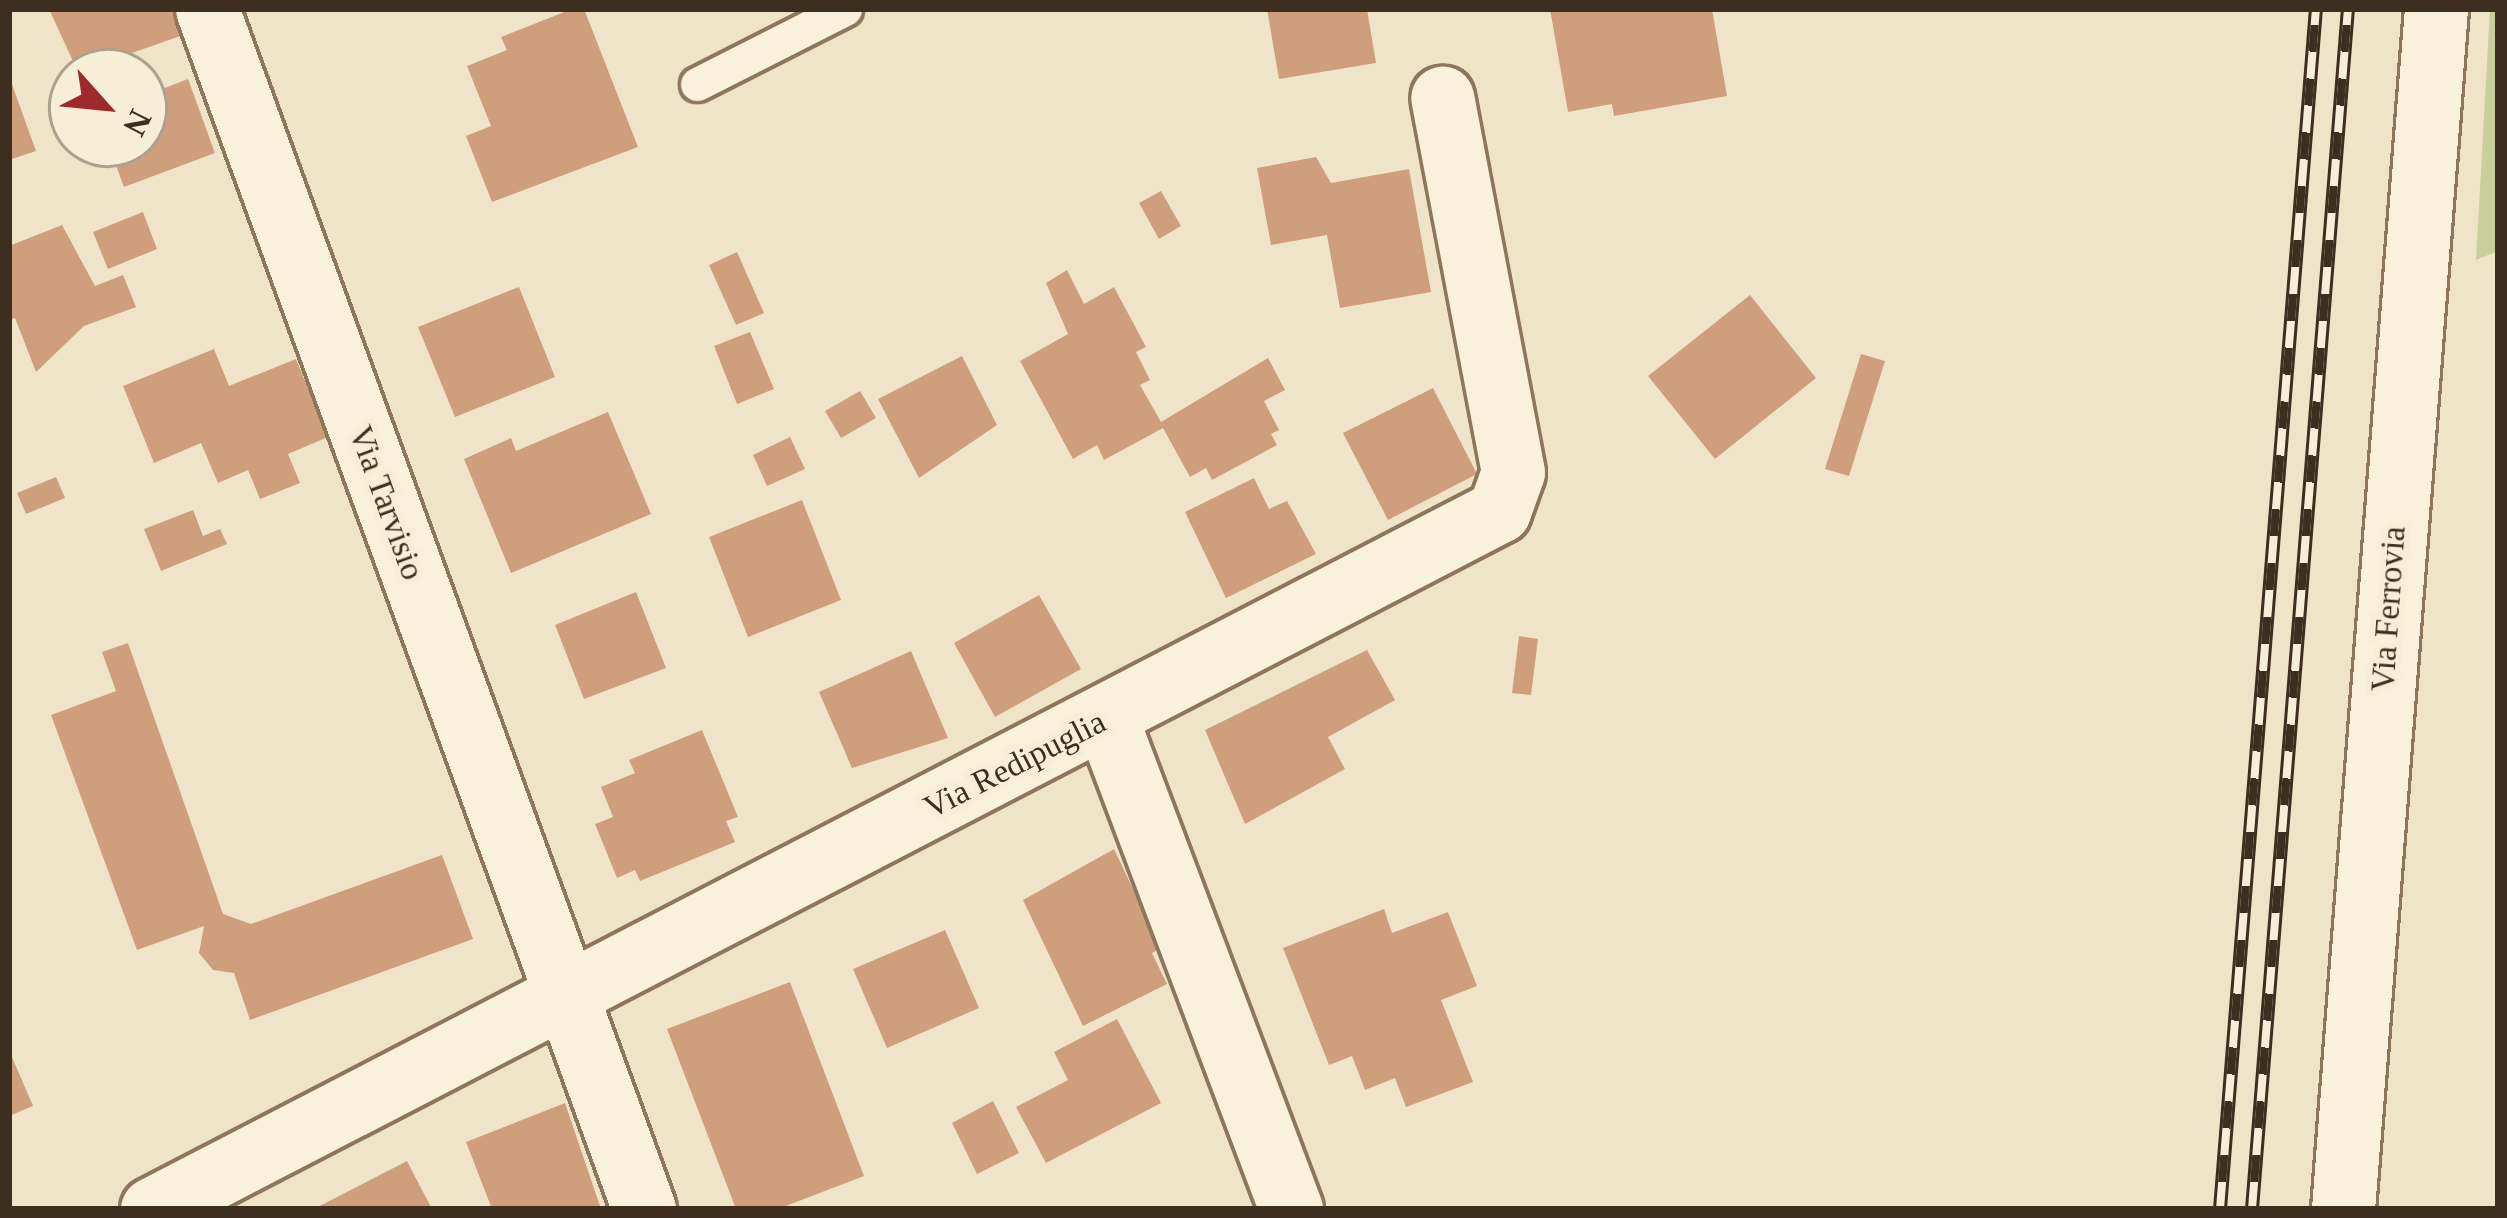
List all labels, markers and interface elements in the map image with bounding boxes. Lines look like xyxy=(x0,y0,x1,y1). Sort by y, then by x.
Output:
north arrow xyxy=(48,48,168,168)
text: N xyxy=(116,104,159,142)
street label: Via Tarvisio xyxy=(340,420,432,586)
street label: Via Ferrovia xyxy=(2363,525,2415,693)
street label: Via Redipuglia xyxy=(917,702,1113,828)

